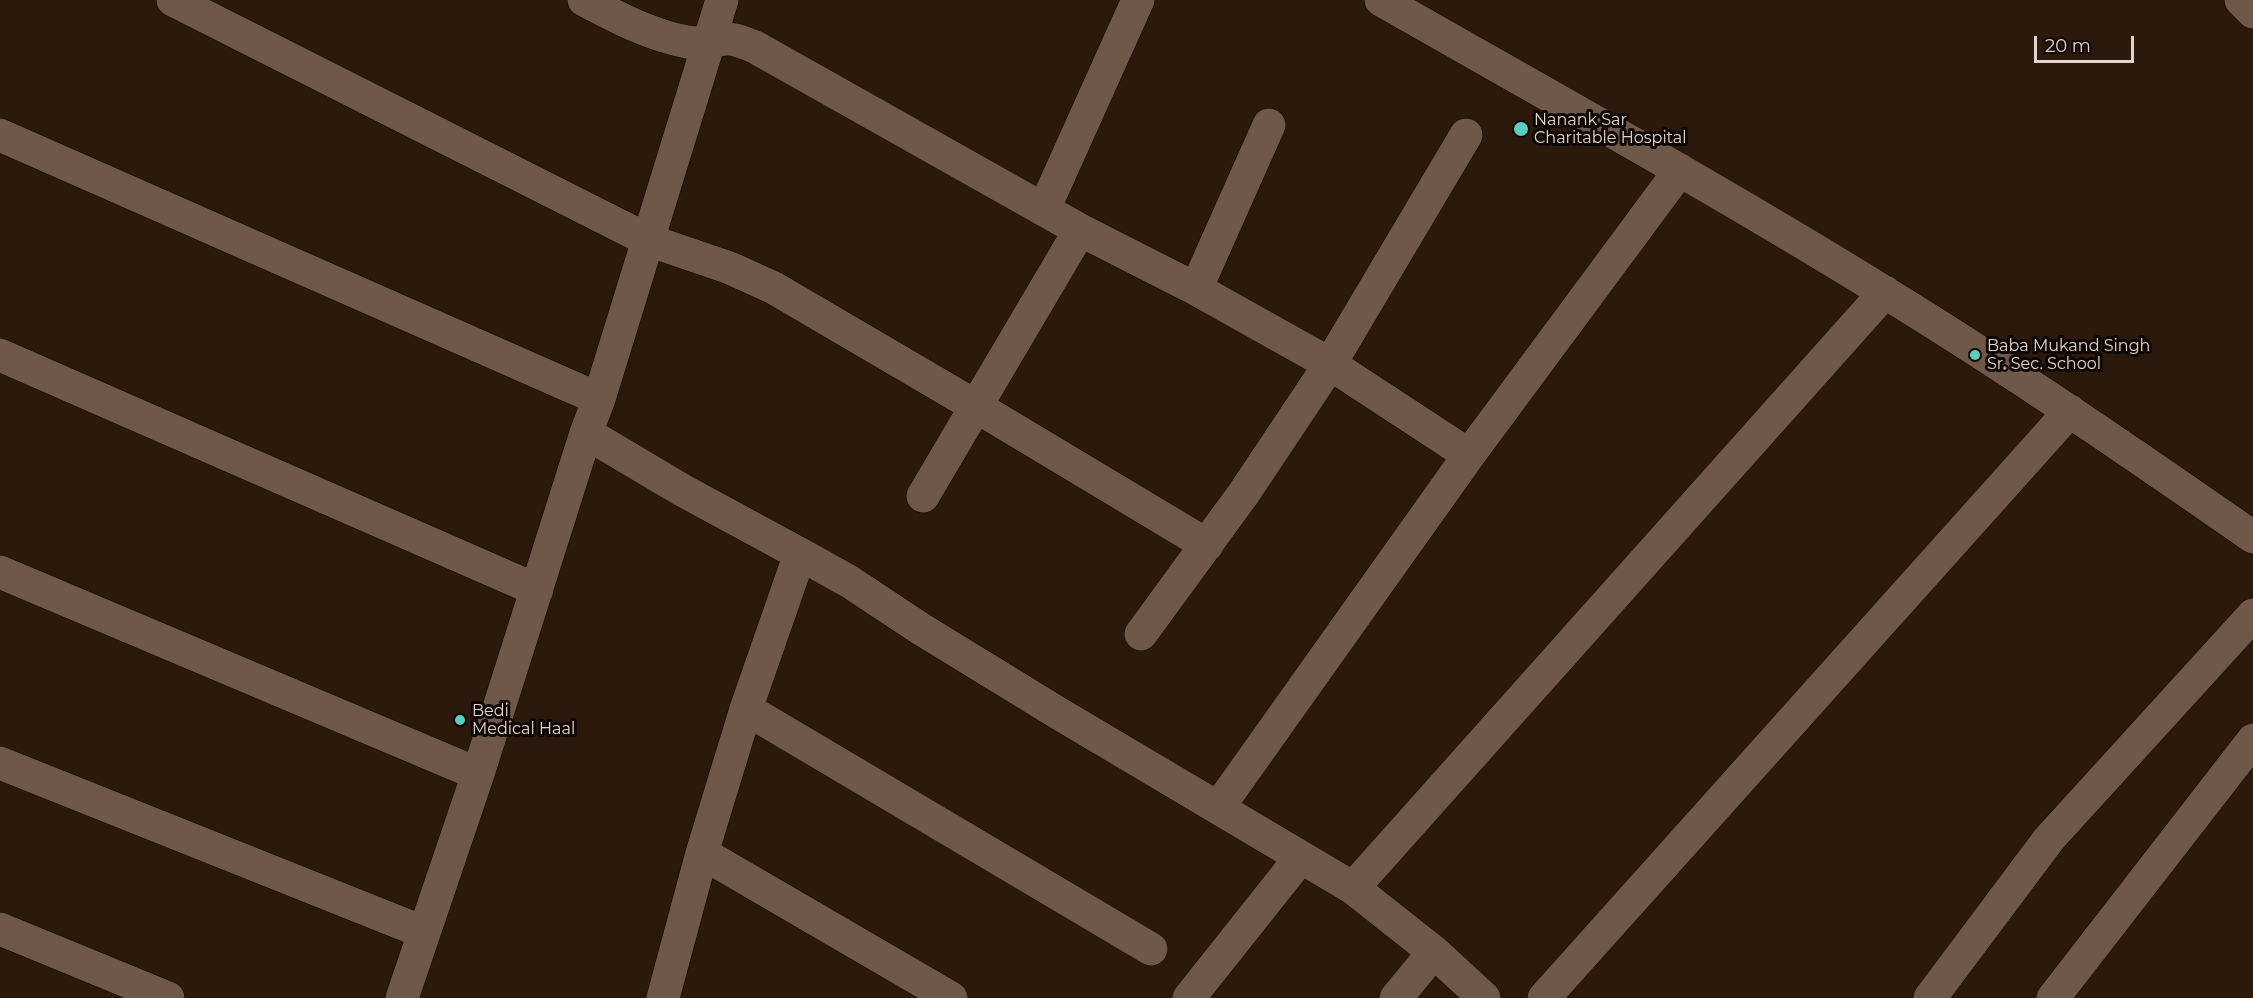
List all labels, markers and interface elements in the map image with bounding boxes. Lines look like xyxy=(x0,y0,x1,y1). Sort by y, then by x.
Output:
scale bar xyxy=(2037,24,2138,62)
text: 20 m xyxy=(2045,35,2091,57)
place label: Nanank Sar Charitable Hospital xyxy=(1534,110,1686,148)
marker: Nanank Sar Charitable Hospital xyxy=(1512,120,1530,138)
place label: Baba Mukand Singh Sr. Sec. School xyxy=(1987,336,2150,374)
marker: Baba Mukand Singh Sr. Sec. School xyxy=(1968,348,1982,362)
place label: Bedi Medical Haal xyxy=(472,701,575,739)
marker: Bedi Medical Haal xyxy=(453,713,467,727)

